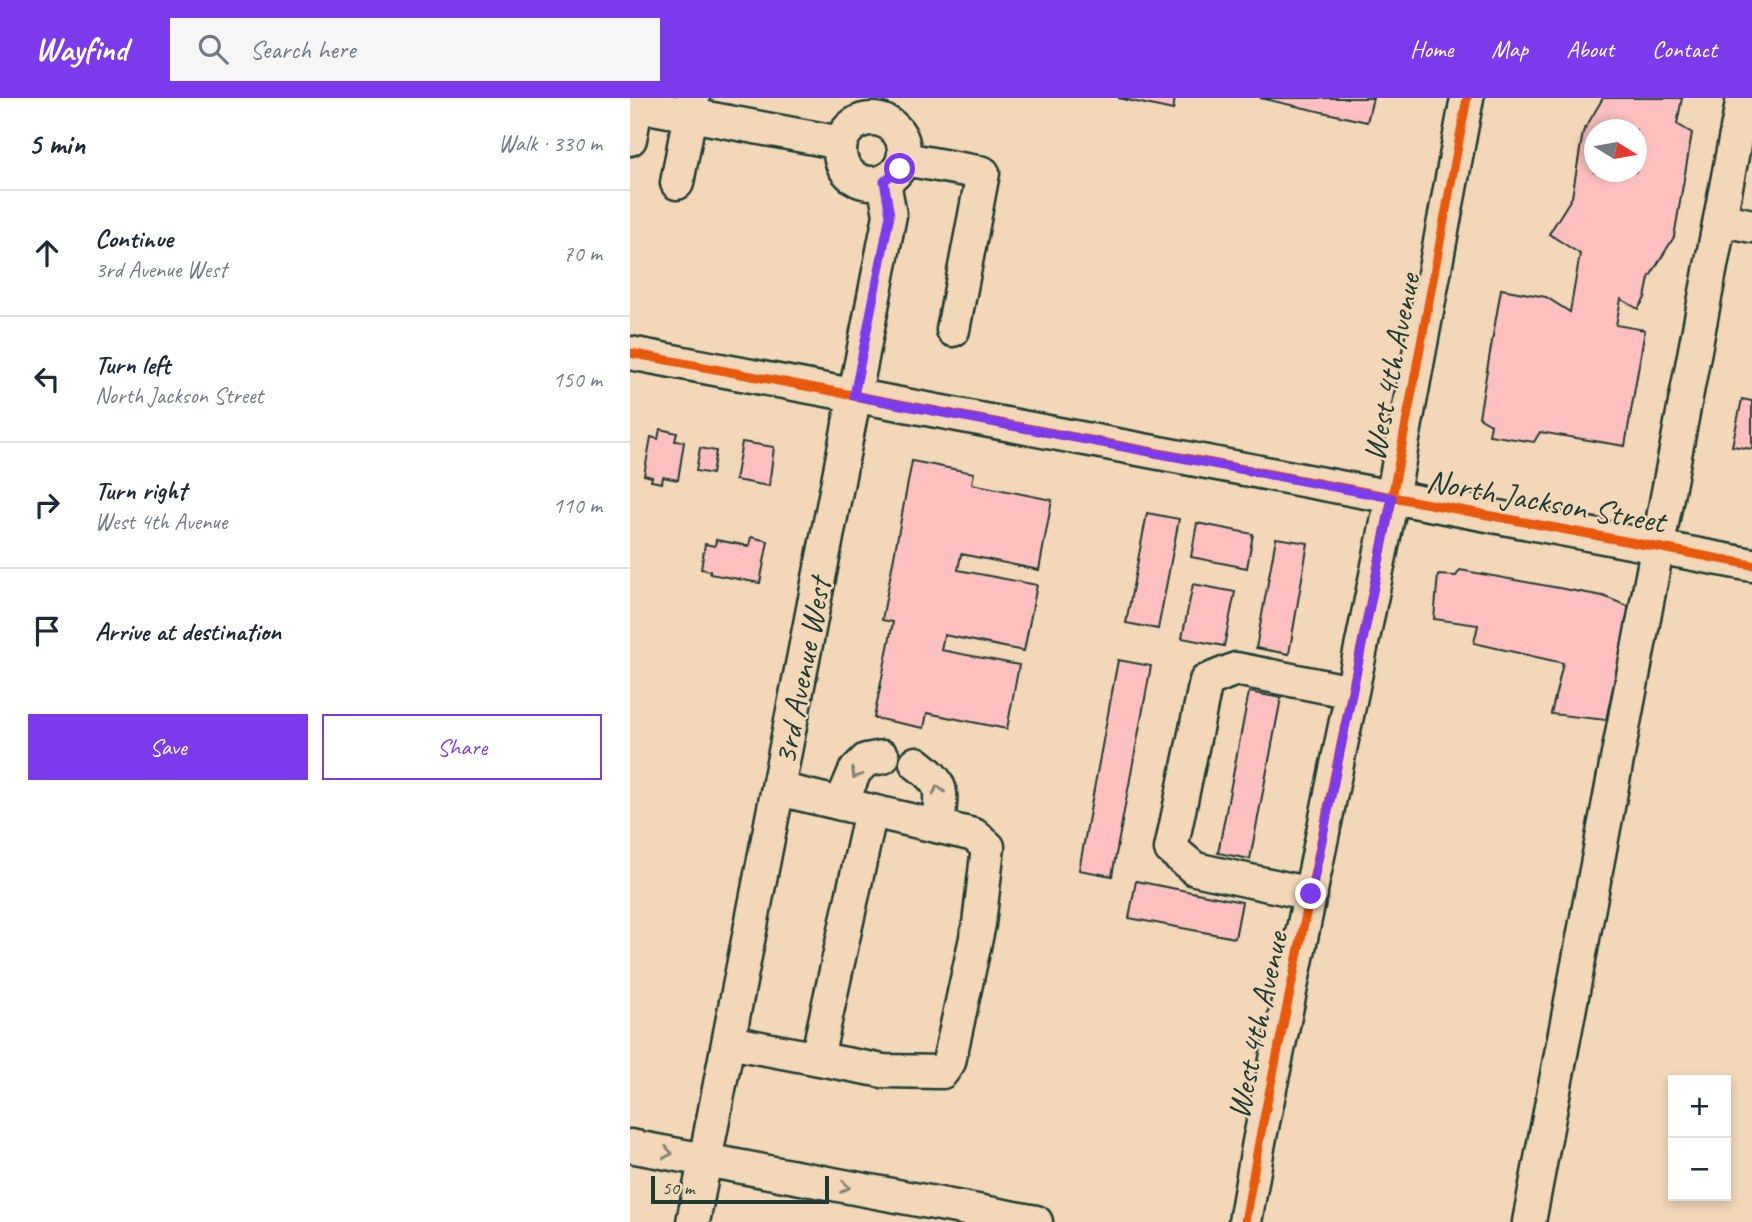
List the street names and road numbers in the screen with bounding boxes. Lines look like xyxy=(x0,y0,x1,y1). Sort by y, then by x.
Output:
street label: West 4th Avenue xyxy=(1352,268,1430,464)
street label: North Jackson Street xyxy=(1423,459,1671,543)
street label: 3rd Avenue West xyxy=(763,571,841,768)
street label: West 4th Avenue xyxy=(1217,926,1298,1122)

